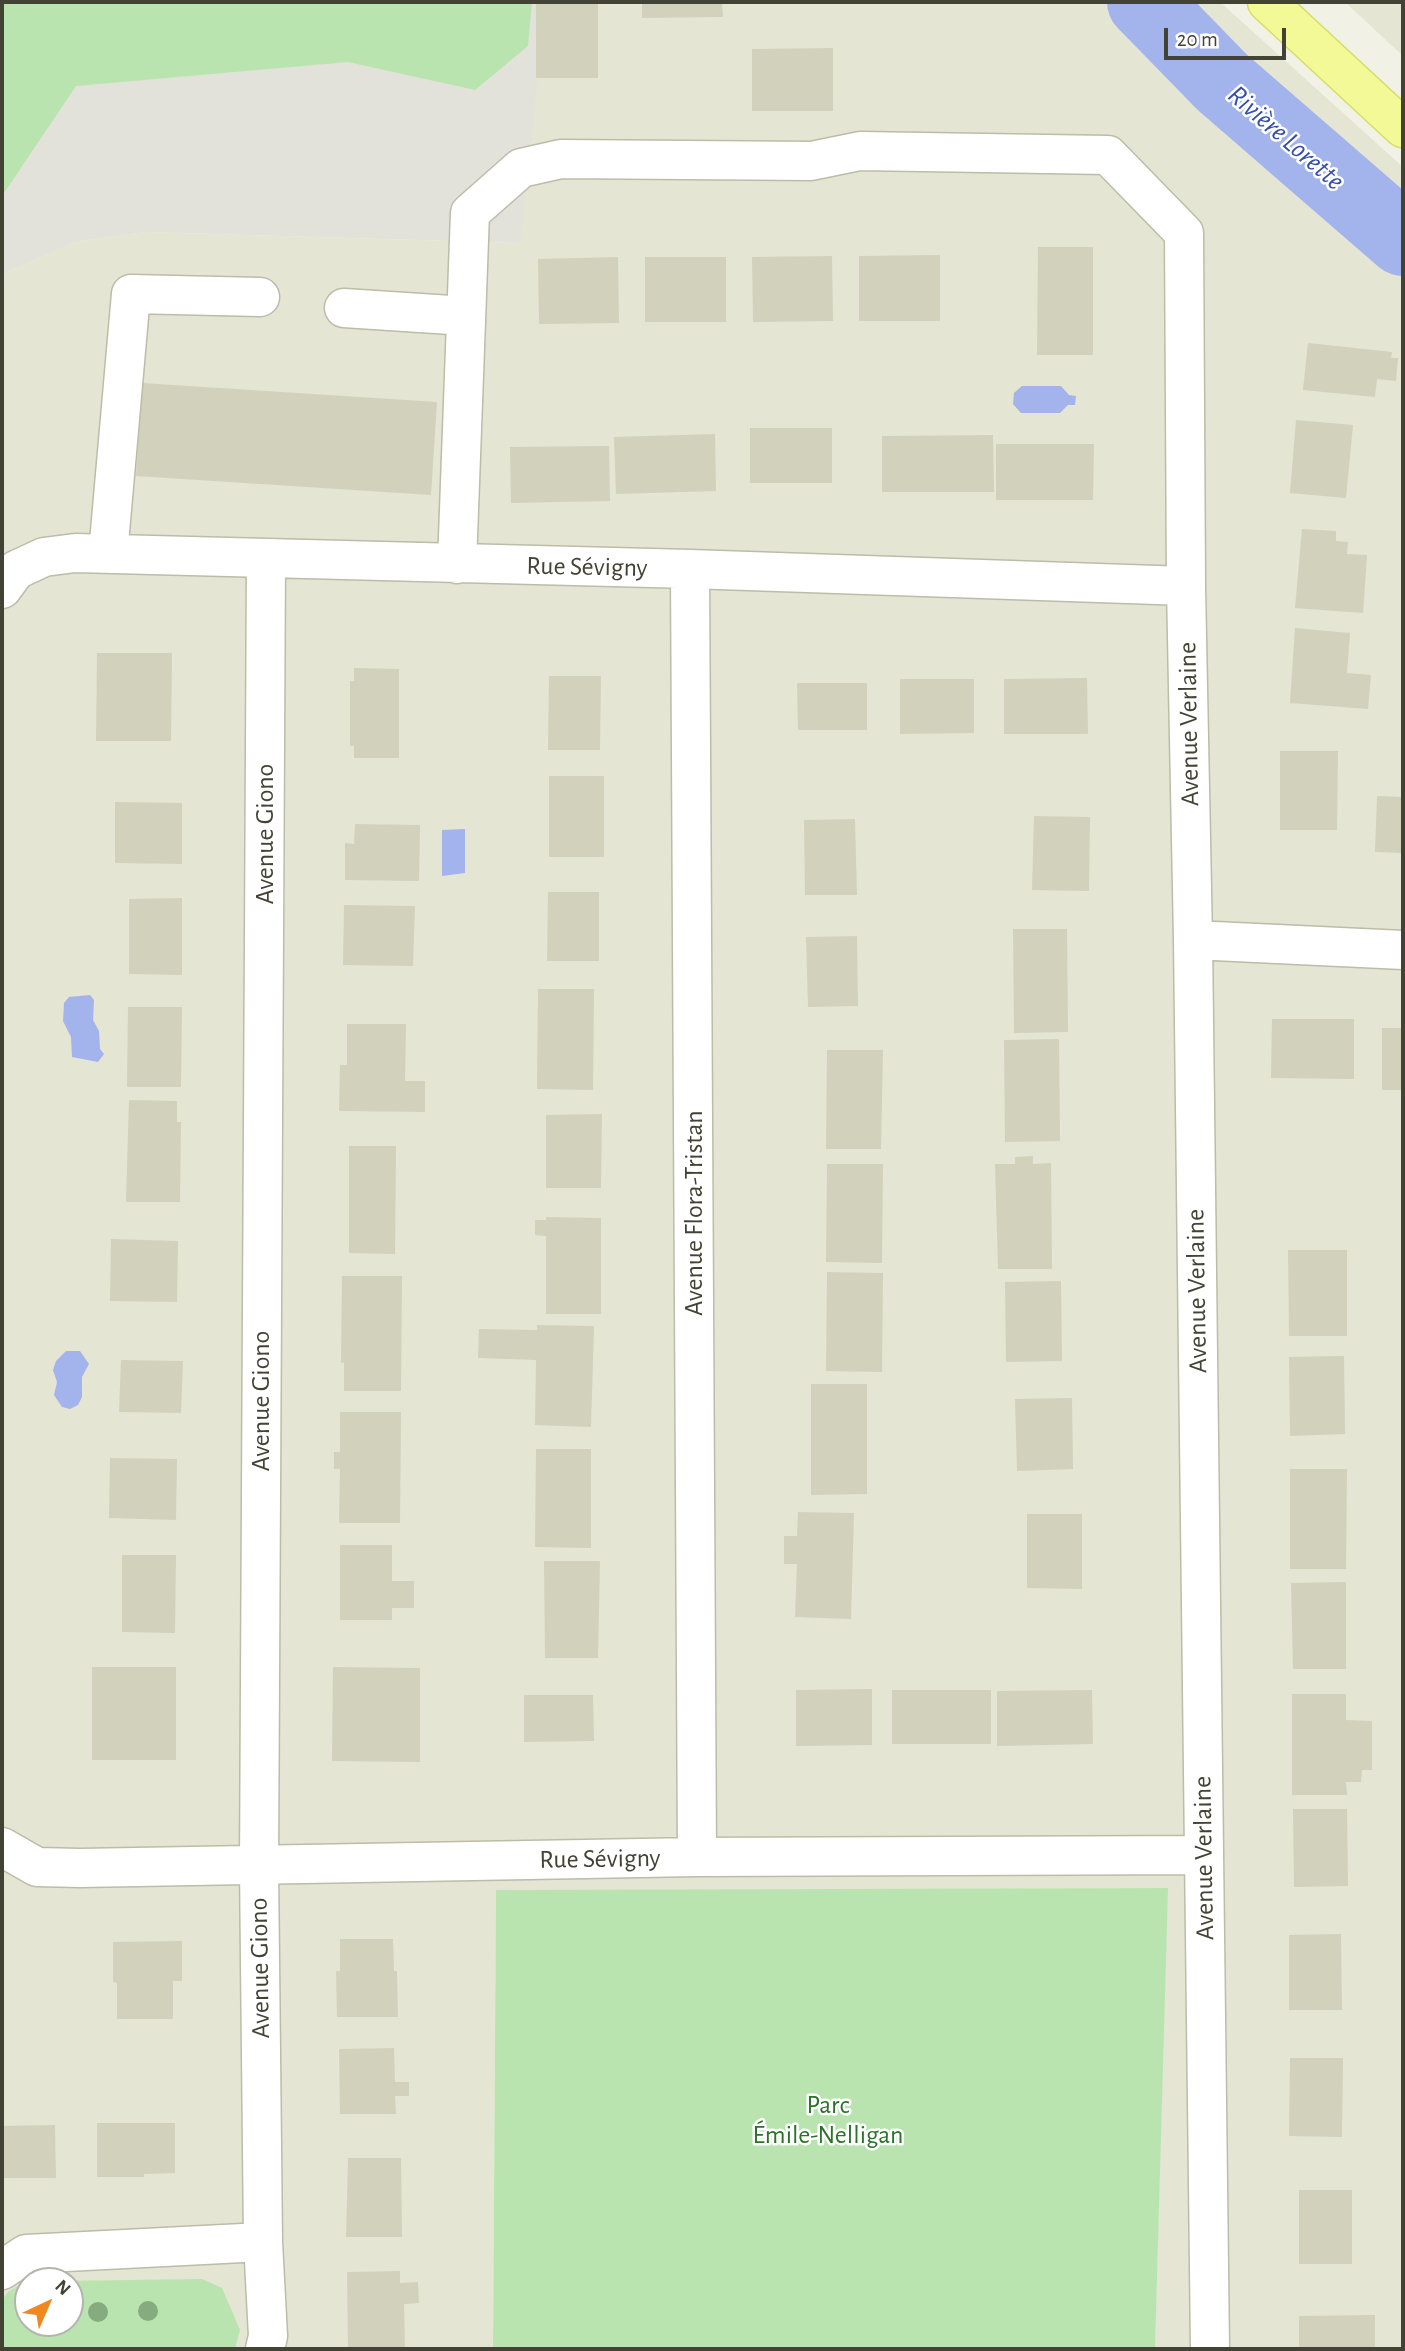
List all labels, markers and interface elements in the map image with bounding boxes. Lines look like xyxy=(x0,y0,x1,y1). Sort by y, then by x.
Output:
scale bar xyxy=(1167,14,1290,58)
text: 20 m xyxy=(1177,29,1218,50)
water label: Rivière Lorette xyxy=(1221,78,1351,198)
street label: Rue Sévigny xyxy=(526,550,648,584)
street label: Avenue Verlaine xyxy=(1172,642,1206,806)
street label: Avenue Giono xyxy=(249,764,281,904)
street label: Avenue Flora-Tristan xyxy=(678,1110,710,1316)
street label: Avenue Verlaine xyxy=(1180,1209,1214,1373)
street label: Avenue Giono xyxy=(245,1331,277,1471)
street label: Avenue Verlaine xyxy=(1187,1776,1221,1940)
street label: Rue Sévigny xyxy=(539,1842,661,1876)
street label: Avenue Giono xyxy=(243,1897,277,2039)
park label: Parc Émile-Nelligan xyxy=(753,2089,903,2150)
north arrow xyxy=(14,2267,84,2337)
text: N xyxy=(51,2277,74,2299)

